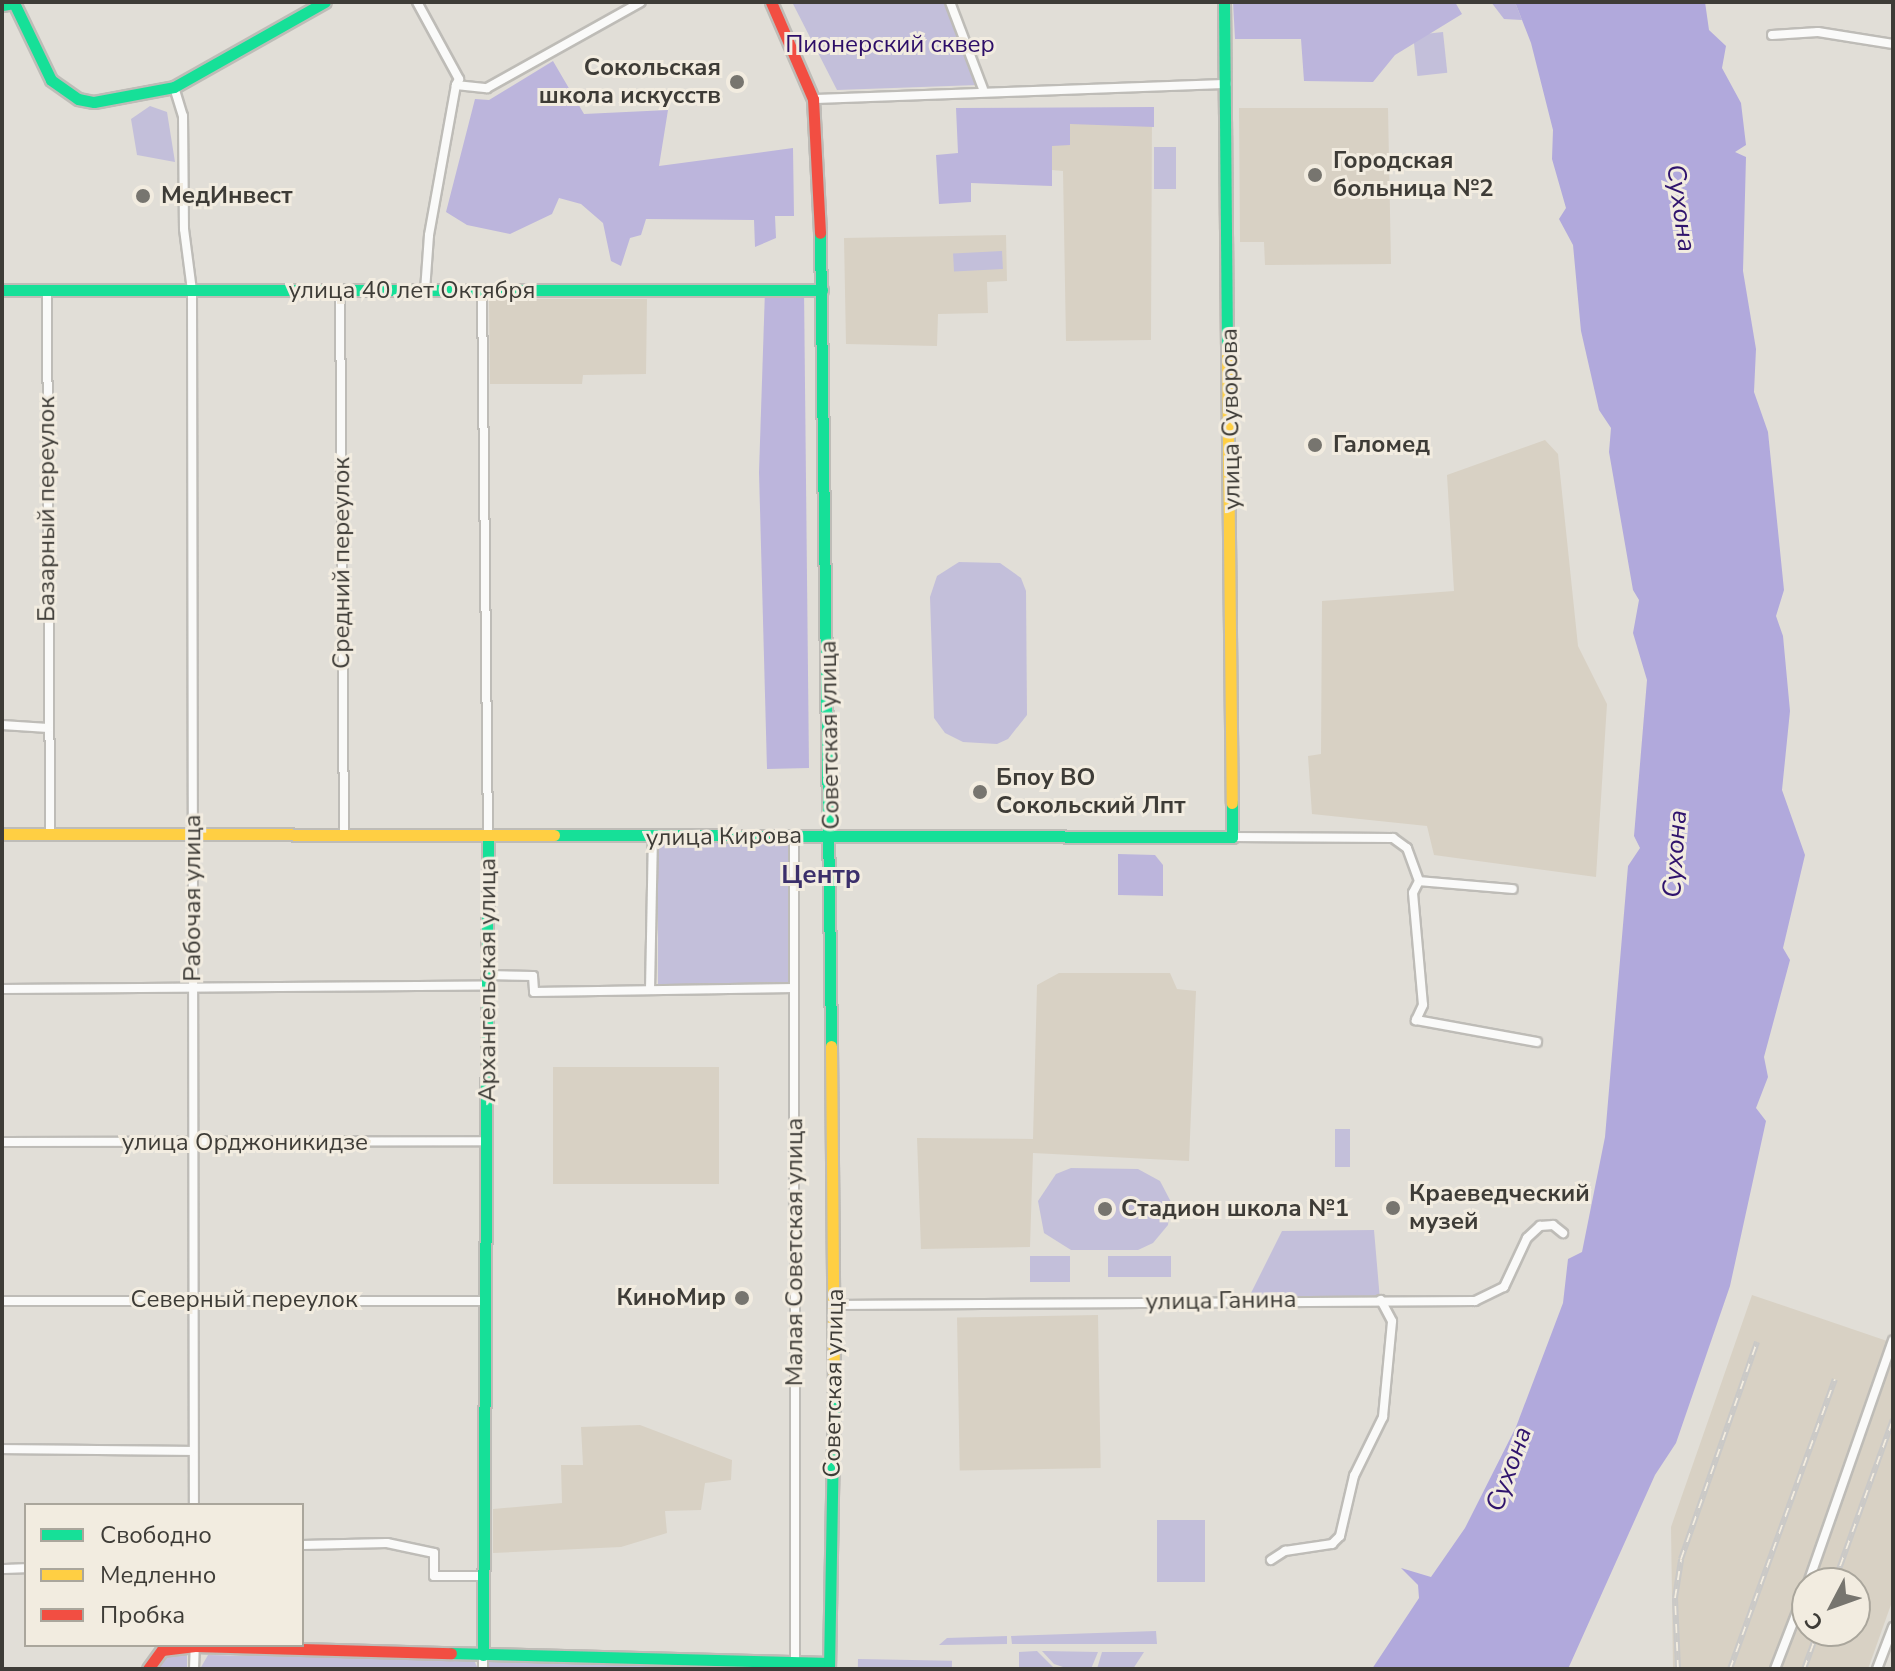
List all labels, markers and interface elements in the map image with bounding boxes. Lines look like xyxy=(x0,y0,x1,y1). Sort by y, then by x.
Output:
park label: Пионерский сквер xyxy=(785,31,995,59)
place label: Сокольская школа искусств xyxy=(539,54,721,110)
marker: Сокольская школа искусств xyxy=(728,73,746,91)
place label: Городская больница №2 xyxy=(1333,147,1494,203)
water label: Сухона xyxy=(1659,162,1703,254)
marker: Городская больница №2 xyxy=(1304,164,1326,186)
place label: МедИнвест xyxy=(161,182,293,210)
marker: МедИнвест xyxy=(132,185,154,207)
street label: улица 40 лет Октября xyxy=(288,277,536,305)
street label: улица Суворова xyxy=(1215,328,1247,510)
street label: Базарный переулок xyxy=(33,396,61,622)
place label: Галомед xyxy=(1333,431,1430,459)
marker: Галомед xyxy=(1304,434,1326,456)
street label: Средний переулок xyxy=(328,457,356,669)
street label: Советская улица xyxy=(814,640,846,830)
place label: Бпоу ВО Сокольский Лпт xyxy=(996,764,1186,820)
marker: Бпоу ВО Сокольский Лпт xyxy=(971,783,989,801)
water label: Сухона xyxy=(1656,809,1694,899)
street label: Рабочая улица xyxy=(179,814,207,982)
street label: улица Кирова xyxy=(646,821,802,853)
street label: Архангельская улица xyxy=(474,858,502,1102)
district label: Центр xyxy=(781,859,861,891)
street label: Малая Советская улица xyxy=(781,1118,809,1386)
street label: улица Орджоникидзе xyxy=(122,1129,368,1157)
place label: Краеведческий музей xyxy=(1409,1180,1590,1236)
place label: Стадион школа №1 xyxy=(1121,1195,1349,1223)
marker: Краеведческий музей xyxy=(1384,1199,1402,1217)
marker: Стадион школа №1 xyxy=(1096,1200,1114,1218)
place label: КиноМир xyxy=(616,1284,726,1312)
street label: улица Ганина xyxy=(1145,1285,1297,1317)
street label: Северный переулок xyxy=(130,1286,358,1314)
street label: Советская улица xyxy=(818,1288,850,1478)
marker: КиноМир xyxy=(733,1289,751,1307)
water label: Сухона xyxy=(1479,1422,1539,1516)
legend xyxy=(24,1503,304,1647)
text: Свободно xyxy=(100,1519,212,1551)
text: Медленно xyxy=(100,1559,216,1591)
north arrow xyxy=(1791,1567,1871,1647)
text: Пробка xyxy=(100,1599,185,1631)
text: С xyxy=(1798,1606,1831,1637)

